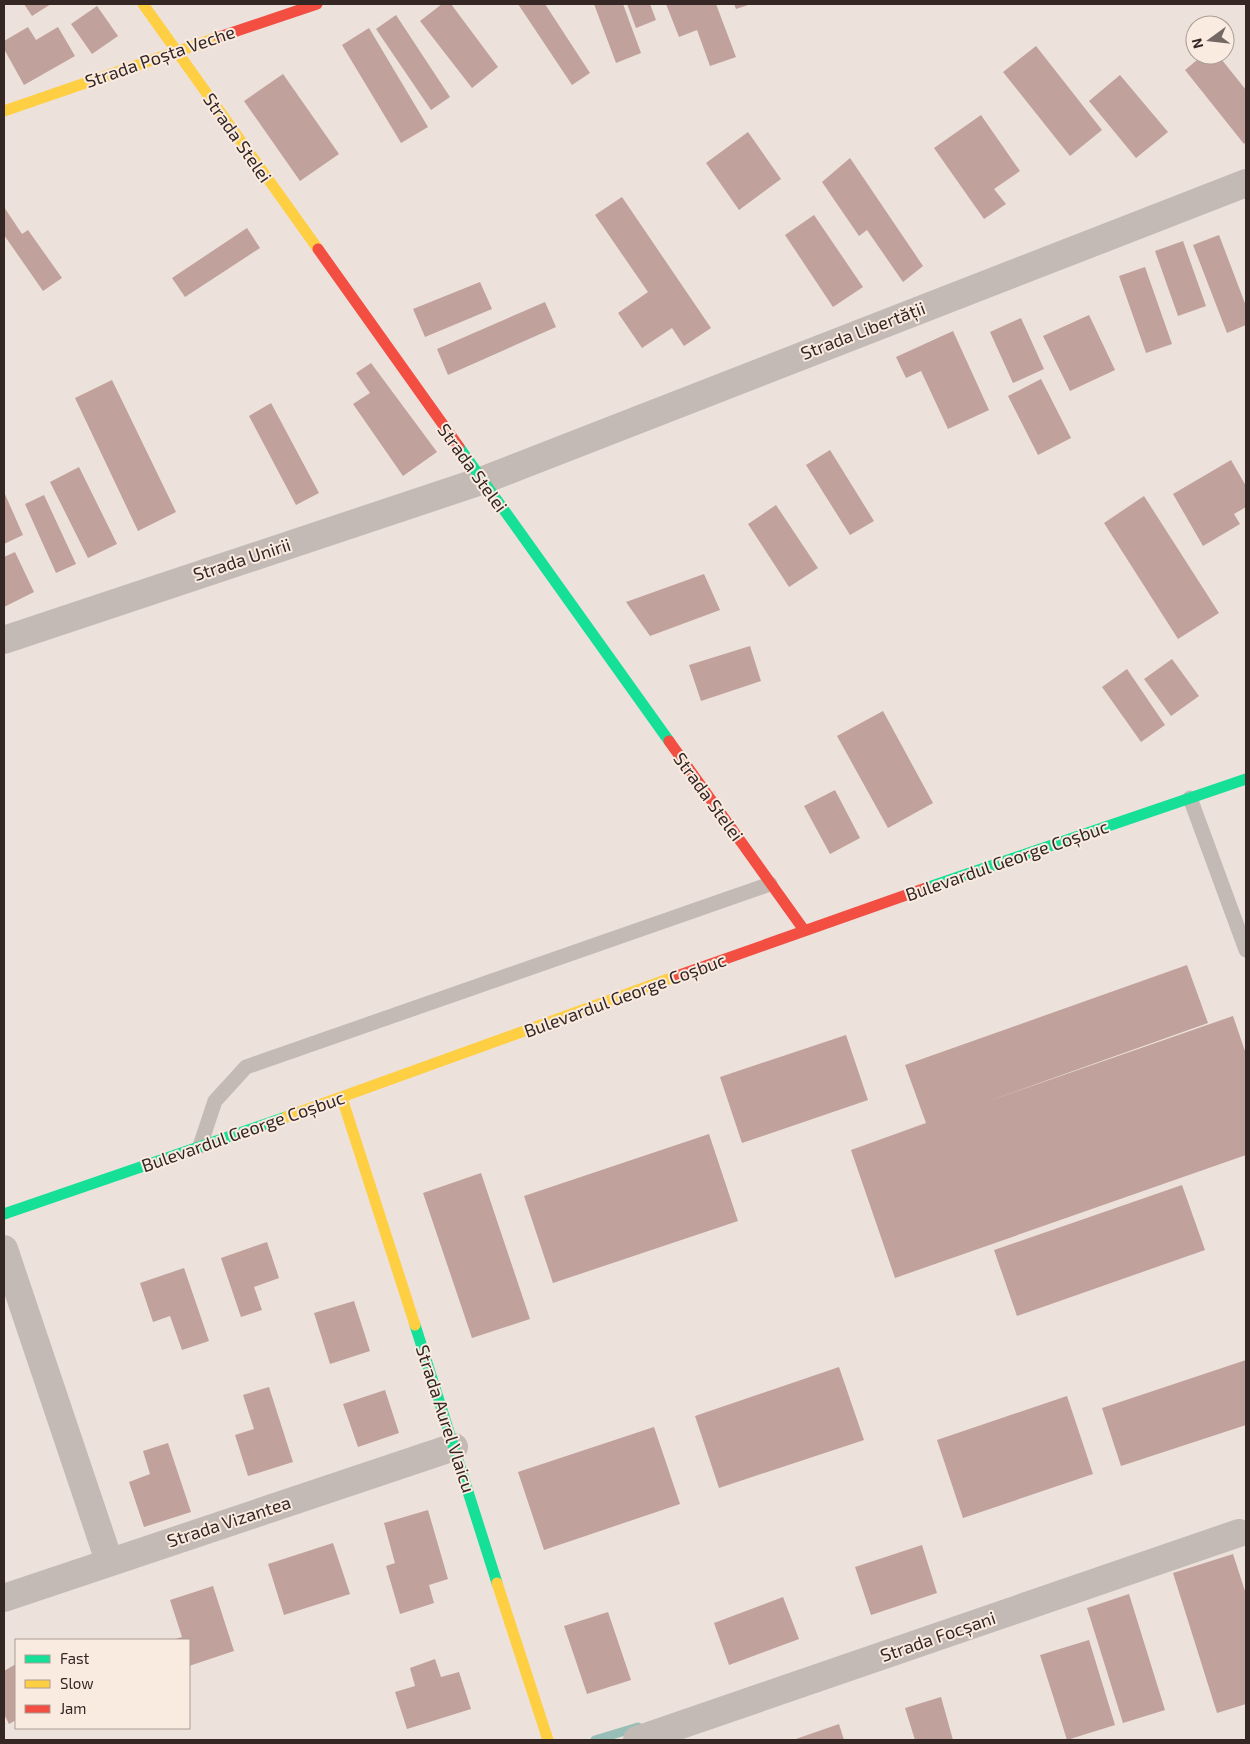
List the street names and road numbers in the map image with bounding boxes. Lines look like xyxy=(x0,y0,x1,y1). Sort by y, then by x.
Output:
street label: Strada Poșta Veche xyxy=(82,20,238,93)
street label: Strada Stelei xyxy=(199,88,277,186)
street label: Strada Libertății xyxy=(797,296,928,365)
street label: Strada Stelei xyxy=(433,419,512,516)
street label: Strada Unirii xyxy=(190,533,293,585)
street label: Strada Stelei xyxy=(669,748,748,845)
street label: Bulevardul George Coșbuc xyxy=(902,815,1112,906)
street label: Bulevardul George Coșbuc xyxy=(521,948,729,1043)
street label: Bulevardul George Coșbuc xyxy=(138,1086,348,1177)
street label: Strada Aurel Vlaicu xyxy=(412,1342,480,1495)
street label: Strada Vizantea xyxy=(164,1491,293,1551)
street label: Strada Focșani xyxy=(877,1606,999,1667)

